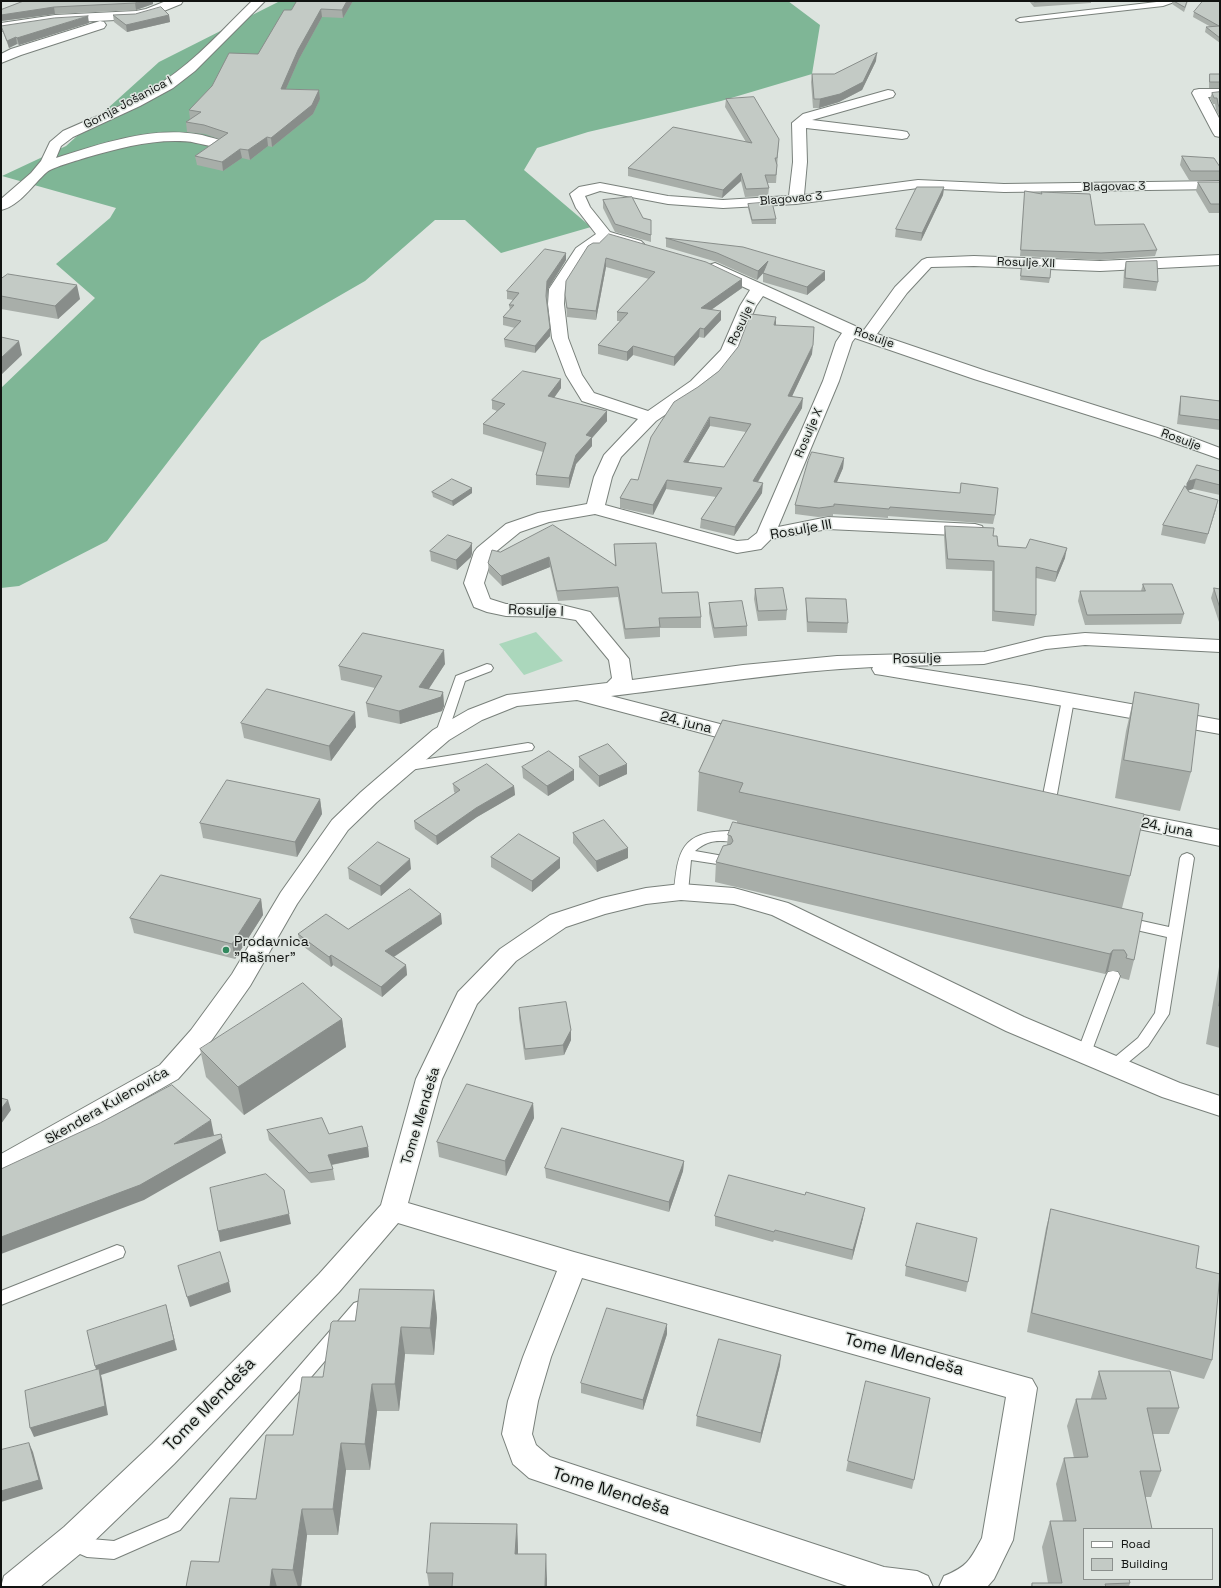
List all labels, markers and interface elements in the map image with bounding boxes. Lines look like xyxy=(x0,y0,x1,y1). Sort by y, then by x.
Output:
street label: Gornja Jošanica I xyxy=(81,74,175,132)
street label: Blagovac 3 xyxy=(1082,179,1146,195)
street label: Blagovac 3 xyxy=(759,189,823,209)
street label: Rosulje XII xyxy=(997,255,1055,271)
street label: Rosulje I xyxy=(725,298,759,348)
street label: Rosulje xyxy=(852,324,896,352)
street label: Rosulje X xyxy=(792,406,826,460)
street label: Rosulje xyxy=(1159,426,1203,454)
street label: Rosulje III xyxy=(769,516,833,544)
street label: Rosulje I xyxy=(508,602,564,620)
street label: Rosulje xyxy=(893,650,941,668)
street label: 24. juna xyxy=(658,708,714,738)
street label: 24. juna xyxy=(1140,815,1194,841)
place label: Prodavnica "Rašmer" xyxy=(234,934,309,966)
marker: Prodavnica "Rašmer" xyxy=(221,945,231,955)
street label: Skendera Kulenovića xyxy=(42,1064,172,1148)
street label: Tome Mendeša xyxy=(398,1065,444,1167)
street label: Tome Mendeša xyxy=(842,1329,966,1381)
street label: Tome Mendeša xyxy=(160,1354,260,1456)
street label: Tome Mendeša xyxy=(549,1463,673,1521)
legend xyxy=(1083,1528,1213,1580)
text: Road xyxy=(1121,1536,1150,1552)
text: Building xyxy=(1121,1556,1168,1572)

